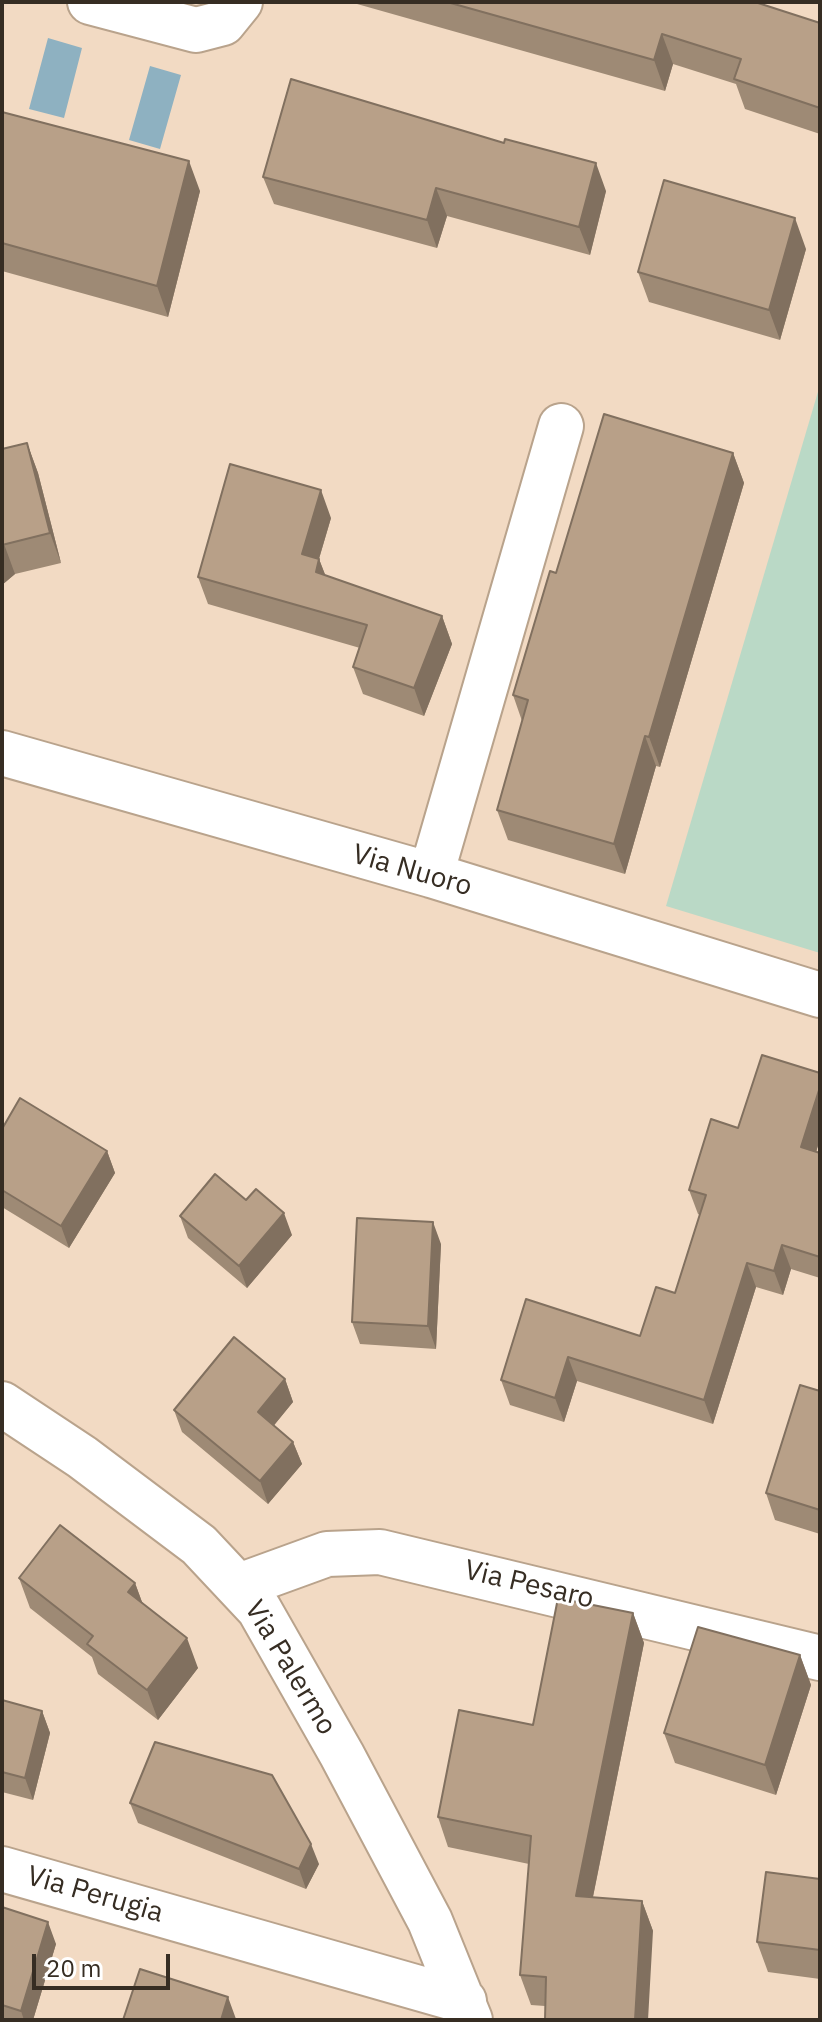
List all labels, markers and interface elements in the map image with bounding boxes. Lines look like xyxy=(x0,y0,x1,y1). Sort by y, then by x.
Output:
street label: Via Nuoro xyxy=(348,838,476,904)
street label: Via Pesaro xyxy=(461,1554,597,1616)
street label: Via Palermo xyxy=(237,1595,343,1741)
street label: Via Perugia xyxy=(23,1860,167,1930)
scale bar xyxy=(36,1938,174,1988)
text: 20 m xyxy=(46,1952,101,1984)

